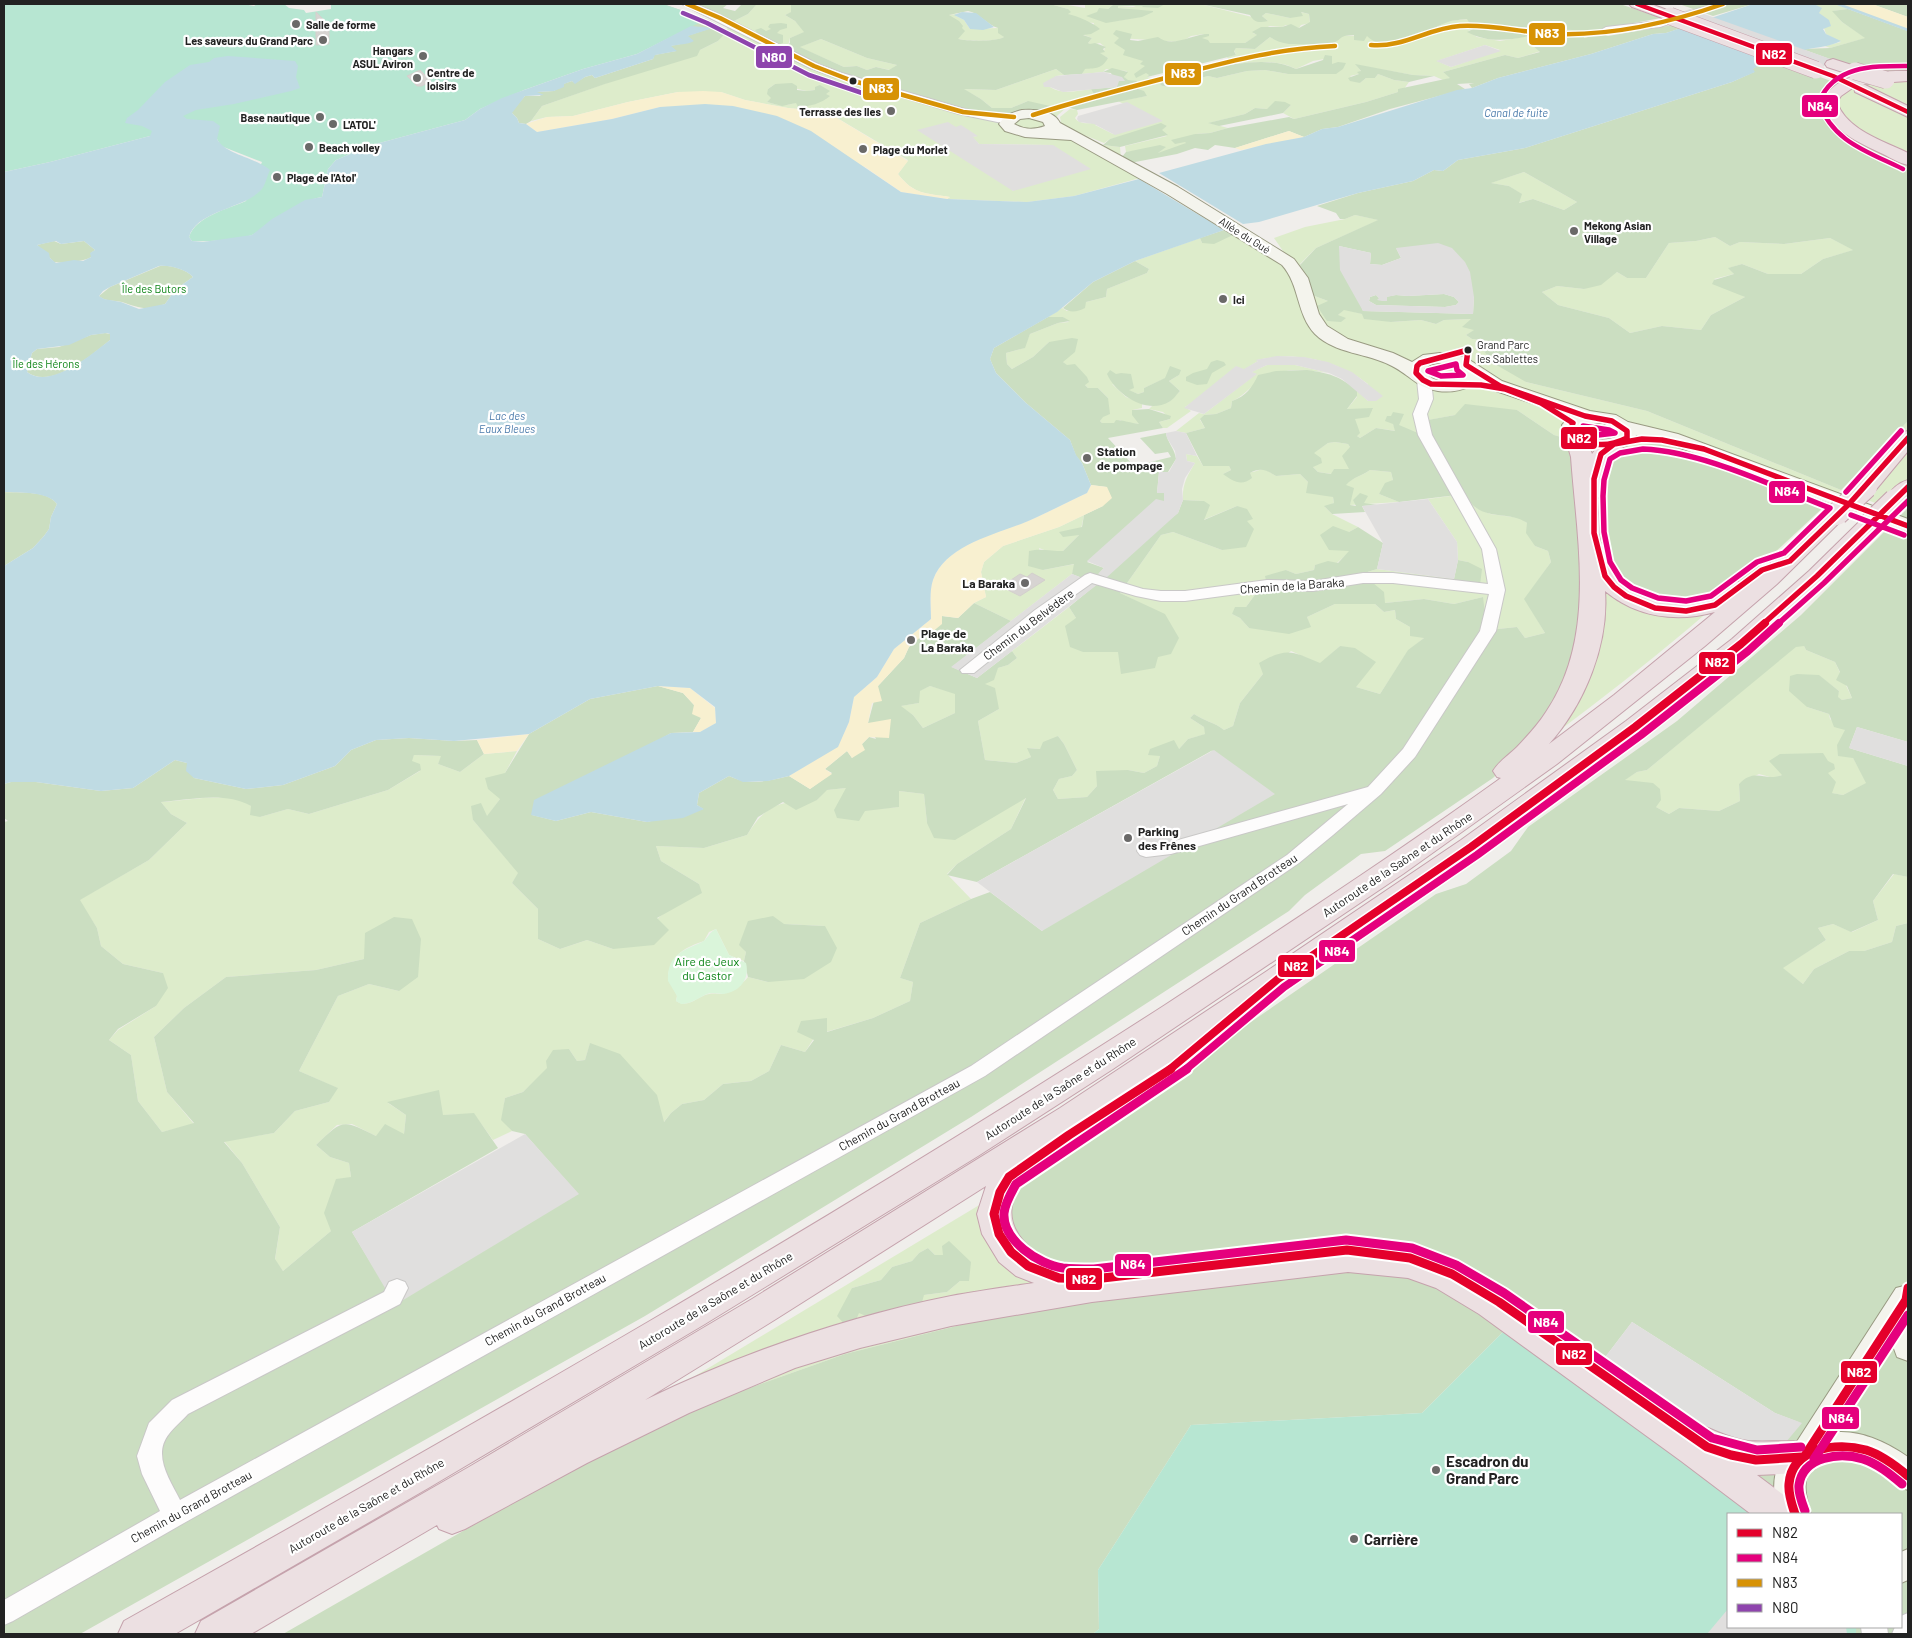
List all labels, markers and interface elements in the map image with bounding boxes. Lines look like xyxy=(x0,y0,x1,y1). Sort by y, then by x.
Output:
marker: Salle de forme xyxy=(290,18,302,30)
place label: Salle de forme xyxy=(306,18,376,31)
line badge: N83 xyxy=(1528,22,1566,46)
text: N83 xyxy=(1535,24,1559,41)
place label: Les saveurs du Grand Parc xyxy=(185,34,313,47)
marker: Les saveurs du Grand Parc xyxy=(317,34,329,46)
line badge: N82 xyxy=(1755,42,1793,66)
place label: Hangars ASUL Aviron xyxy=(353,44,413,70)
line badge: N80 xyxy=(755,45,793,69)
text: N82 xyxy=(1762,45,1787,62)
text: N80 xyxy=(762,48,786,65)
marker: Hangars ASUL Aviron xyxy=(417,50,429,62)
line badge: N83 xyxy=(1164,62,1202,86)
text: N83 xyxy=(1171,64,1195,81)
place label: Centre de loisirs xyxy=(427,66,474,92)
marker: Centre de loisirs xyxy=(411,72,423,84)
unlabelled marker xyxy=(848,76,858,86)
line badge: N83 xyxy=(862,77,900,101)
text: N83 xyxy=(869,79,893,96)
line badge: N84 xyxy=(1801,94,1839,118)
text: N84 xyxy=(1807,97,1833,114)
place label: Terrasse des Iles xyxy=(799,105,881,118)
marker: Terrasse des Iles xyxy=(885,105,897,117)
water label: Canal de fuite xyxy=(1484,106,1548,119)
place label: Base nautique xyxy=(241,111,310,124)
marker: Base nautique xyxy=(314,111,326,123)
marker: L'ATOL' xyxy=(327,118,339,130)
place label: L'ATOL' xyxy=(343,118,376,131)
marker: Beach volley xyxy=(303,141,315,153)
place label: Beach volley xyxy=(319,141,380,154)
marker: Plage du Morlet xyxy=(857,143,869,155)
place label: Plage du Morlet xyxy=(873,143,948,156)
marker: Plage de l'Atol' xyxy=(271,171,283,183)
place label: Plage de l'Atol' xyxy=(287,171,356,184)
street label: Allée du Gué xyxy=(1217,214,1273,256)
place label: Mekong Asian Village xyxy=(1584,219,1651,245)
marker: Mekong Asian Village xyxy=(1568,225,1580,237)
park label: Île des Butors xyxy=(122,282,186,295)
marker: Ici xyxy=(1217,293,1229,305)
place label: Ici xyxy=(1233,293,1245,306)
place label: Grand Parc les Sablettes xyxy=(1477,338,1538,365)
marker: Grand Parc les Sablettes xyxy=(1463,345,1473,355)
park label: Île des Hérons xyxy=(13,357,79,370)
water label: Lac des Eaux Bleues xyxy=(479,409,535,435)
line badge: N82 xyxy=(1560,426,1598,450)
text: N82 xyxy=(1567,429,1592,446)
place label: Station de pompage xyxy=(1097,444,1163,472)
marker: Station de pompage xyxy=(1081,452,1093,464)
line badge: N84 xyxy=(1768,480,1806,504)
text: N84 xyxy=(1774,482,1800,499)
street label: Chemin de la Baraka xyxy=(1239,574,1345,596)
place label: La Baraka xyxy=(962,576,1015,590)
marker: La Baraka xyxy=(1019,577,1031,589)
street label: Chemin du Belvédère xyxy=(980,585,1076,663)
place label: Plage de La Baraka xyxy=(921,626,974,654)
marker: Plage de La Baraka xyxy=(905,634,917,646)
line badge: N82 xyxy=(1698,651,1736,675)
text: N82 xyxy=(1705,653,1730,670)
street label: Autoroute de la Saône et du Rhône xyxy=(1320,809,1474,919)
place label: Parking des Frênes xyxy=(1138,824,1196,852)
marker: Parking des Frênes xyxy=(1122,832,1134,844)
street label: Chemin du Grand Brotteau xyxy=(1179,850,1299,938)
line badge: N84 xyxy=(1318,939,1356,963)
text: N84 xyxy=(1324,942,1350,959)
park label: Aire de Jeux du Castor xyxy=(675,954,739,982)
line badge: N82 xyxy=(1277,954,1315,978)
text: N82 xyxy=(1284,957,1309,974)
street label: Autoroute de la Saône et du Rhône xyxy=(982,1034,1138,1142)
street label: Chemin du Grand Brotteau xyxy=(836,1075,962,1153)
street label: Autoroute de la Saône et du Rhône xyxy=(635,1248,795,1352)
line badge: N84 xyxy=(1114,1253,1152,1277)
text: N84 xyxy=(1120,1255,1146,1272)
line badge: N82 xyxy=(1065,1267,1103,1291)
street label: Chemin du Grand Brotteau xyxy=(482,1270,608,1348)
text: N82 xyxy=(1072,1270,1097,1287)
line badge: N84 xyxy=(1527,1310,1565,1334)
text: N84 xyxy=(1533,1313,1559,1330)
line badge: N82 xyxy=(1555,1342,1593,1366)
text: N82 xyxy=(1562,1345,1587,1362)
line badge: N82 xyxy=(1840,1360,1878,1384)
text: N82 xyxy=(1847,1363,1872,1380)
line badge: N84 xyxy=(1821,1406,1860,1430)
text: N84 xyxy=(1828,1409,1854,1426)
place label: Escadron du Grand Parc xyxy=(1446,1452,1529,1487)
street label: Autoroute de la Saône et du Rhône xyxy=(286,1455,446,1555)
marker: Escadron du Grand Parc xyxy=(1430,1464,1442,1476)
street label: Chemin du Grand Brotteau xyxy=(128,1467,254,1545)
legend xyxy=(1727,1513,1902,1628)
text: N82 xyxy=(1772,1523,1798,1541)
place label: Carrière xyxy=(1364,1530,1418,1548)
marker: Carrière xyxy=(1348,1533,1360,1545)
text: N84 xyxy=(1772,1548,1798,1566)
text: N83 xyxy=(1772,1573,1798,1591)
text: N80 xyxy=(1772,1598,1798,1616)

